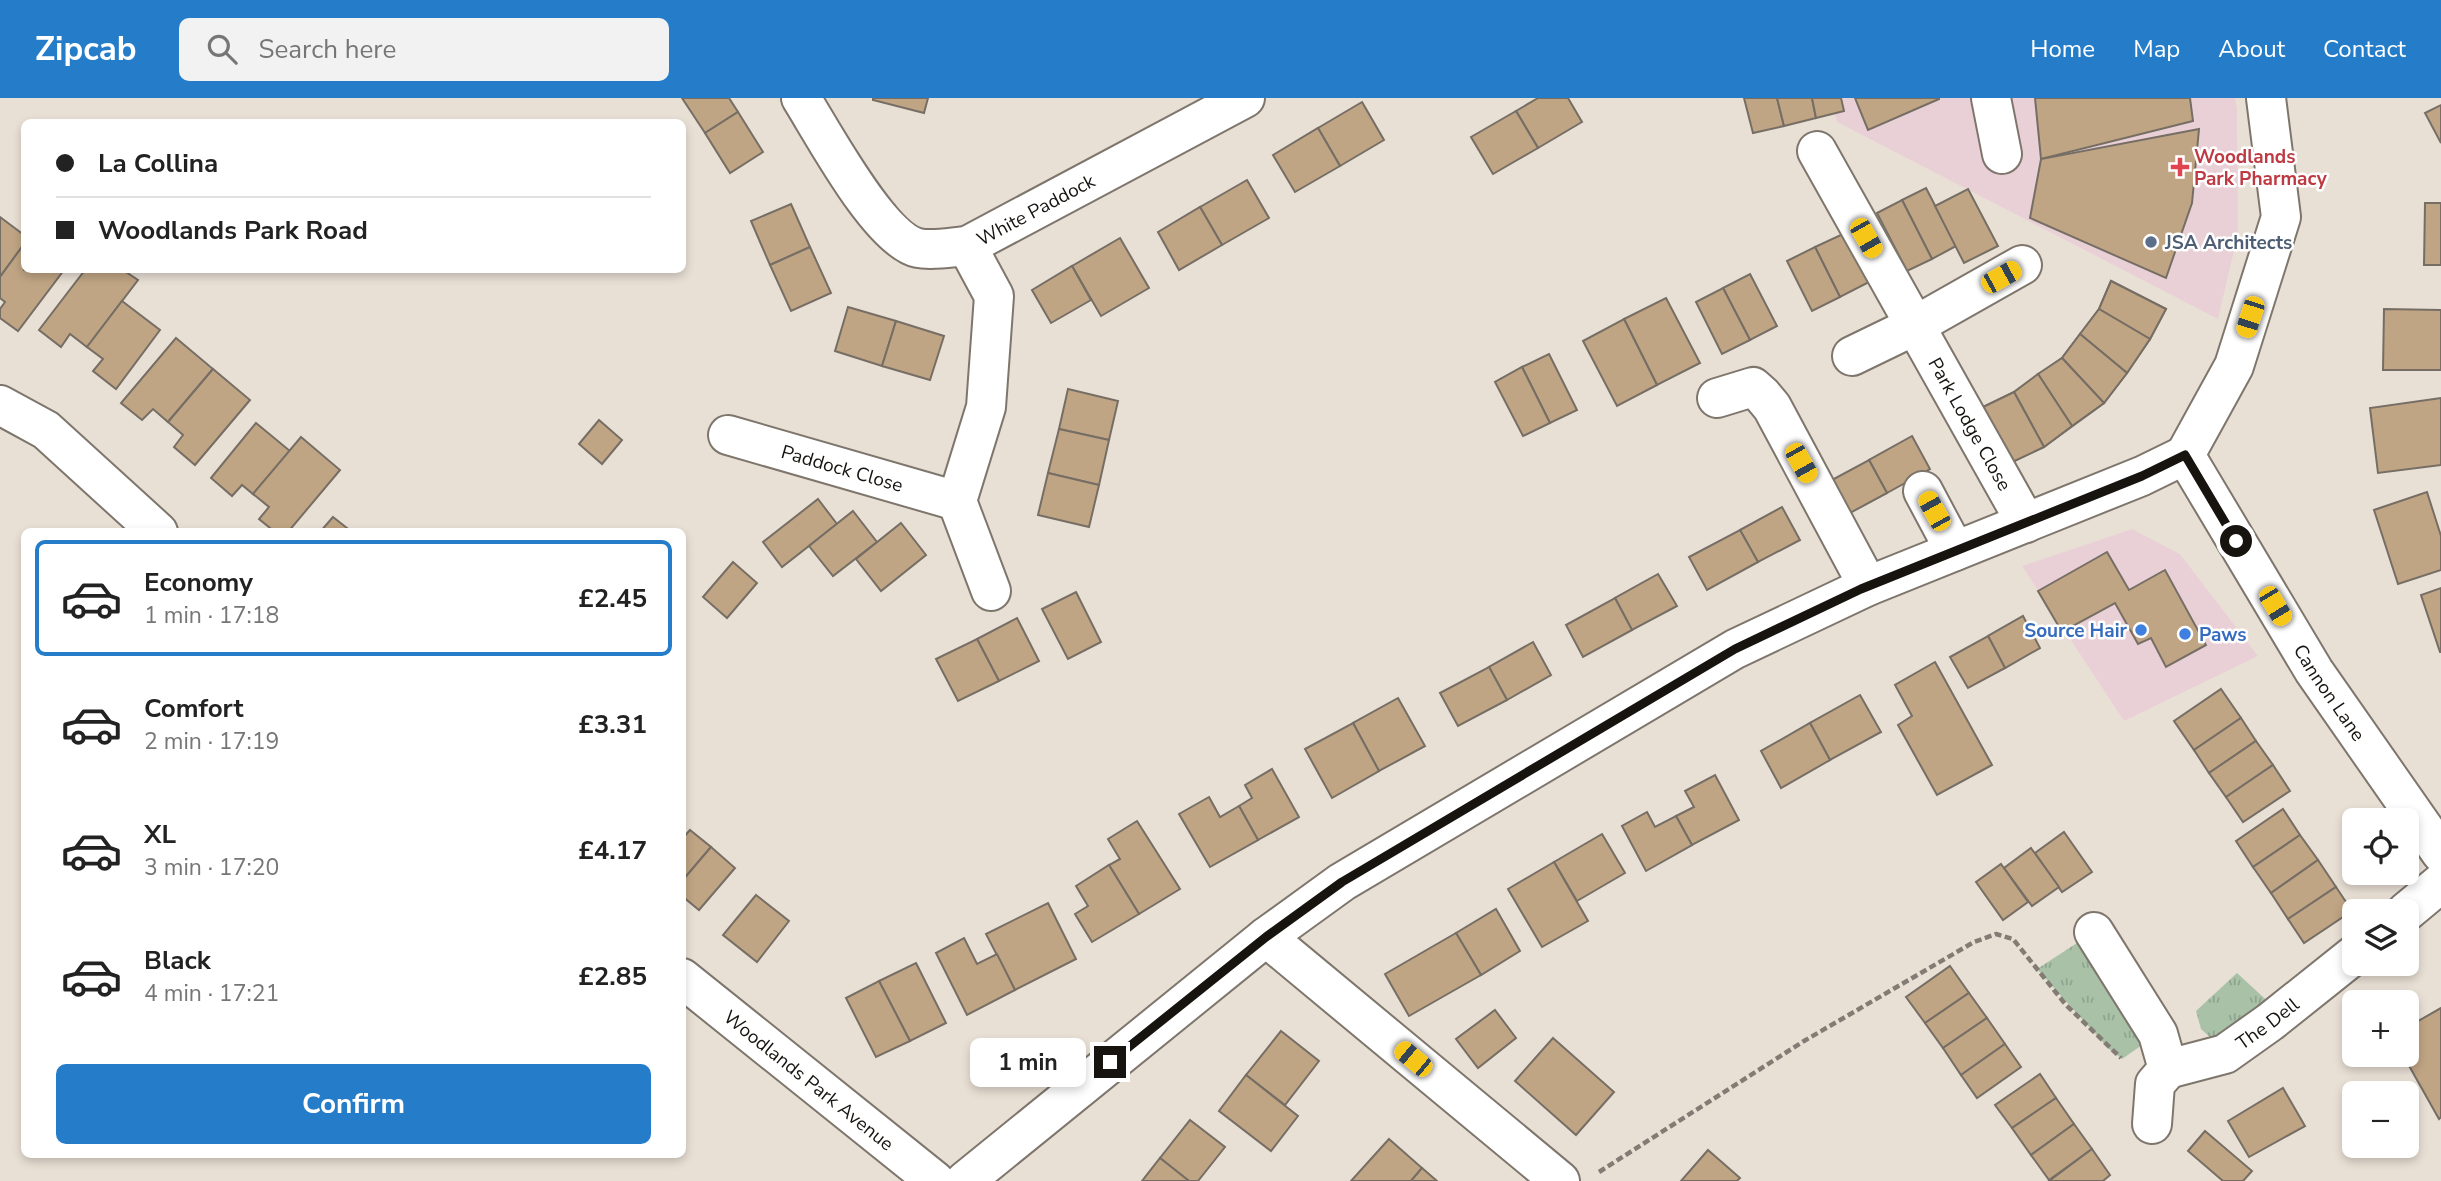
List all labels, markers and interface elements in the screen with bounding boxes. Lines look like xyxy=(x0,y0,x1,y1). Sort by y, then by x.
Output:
search box xyxy=(179,18,669,81)
text: Zipcab xyxy=(35,27,137,72)
icon: search xyxy=(203,30,241,68)
text: Search here xyxy=(259,32,396,67)
text: Home xyxy=(2030,33,2095,65)
text: Map xyxy=(2133,33,2180,65)
text: About xyxy=(2218,33,2285,65)
text: Contact xyxy=(2323,33,2406,65)
place label: Woodlands Park Pharmacy xyxy=(2194,144,2328,192)
text: La Collina xyxy=(98,146,218,181)
marker: Woodlands Park Pharmacy xyxy=(2172,159,2188,175)
street label: White Paddock xyxy=(972,168,1100,252)
text: Woodlands Park Road xyxy=(98,213,368,248)
car xyxy=(1847,215,1886,261)
place label: JSA Architects xyxy=(2164,230,2292,256)
marker: JSA Architects xyxy=(2143,234,2159,250)
car xyxy=(1978,258,2025,296)
car xyxy=(2234,294,2267,340)
street label: Park Lodge Close xyxy=(1922,353,2017,496)
street label: Paddock Close xyxy=(778,439,906,499)
car xyxy=(1782,440,1821,486)
car xyxy=(1915,488,1954,534)
route start xyxy=(2220,525,2252,557)
text: Economy xyxy=(144,565,253,600)
icon: car xyxy=(60,567,123,630)
text: £2.45 xyxy=(578,581,647,616)
car xyxy=(2256,583,2295,629)
text: 1 min · 17:18 xyxy=(144,600,279,631)
place label: Source Hair xyxy=(2024,618,2128,644)
marker: Source Hair xyxy=(2133,622,2149,638)
place label: Paws xyxy=(2199,622,2247,648)
marker: Paws xyxy=(2177,626,2193,642)
street label: Cannon Lane xyxy=(2287,640,2371,746)
text: Comfort xyxy=(144,691,244,726)
icon: car xyxy=(60,693,123,756)
text: £3.31 xyxy=(578,707,647,742)
text: 2 min · 17:19 xyxy=(144,726,279,757)
map controls xyxy=(2342,808,2419,1158)
button: locate xyxy=(2342,808,2419,885)
text: XL xyxy=(144,817,176,852)
icon: car xyxy=(60,819,123,882)
text: £4.17 xyxy=(578,833,647,868)
text: 3 min · 17:20 xyxy=(144,852,279,883)
button: layers xyxy=(2342,899,2419,976)
text: Black xyxy=(144,943,211,978)
icon: car xyxy=(60,945,123,1008)
text: £2.85 xyxy=(578,959,647,994)
text: 4 min · 17:21 xyxy=(144,978,279,1009)
button: + xyxy=(2342,990,2419,1067)
street label: The Dell xyxy=(2231,992,2305,1056)
street label: Woodlands Park Avenue xyxy=(718,1005,899,1157)
car xyxy=(1391,1037,1436,1081)
callout: 1 min xyxy=(970,1038,1086,1086)
route end xyxy=(1094,1046,1126,1078)
text: 1 min xyxy=(998,1047,1058,1078)
button: Confirm xyxy=(56,1064,651,1144)
button: − xyxy=(2342,1081,2419,1158)

